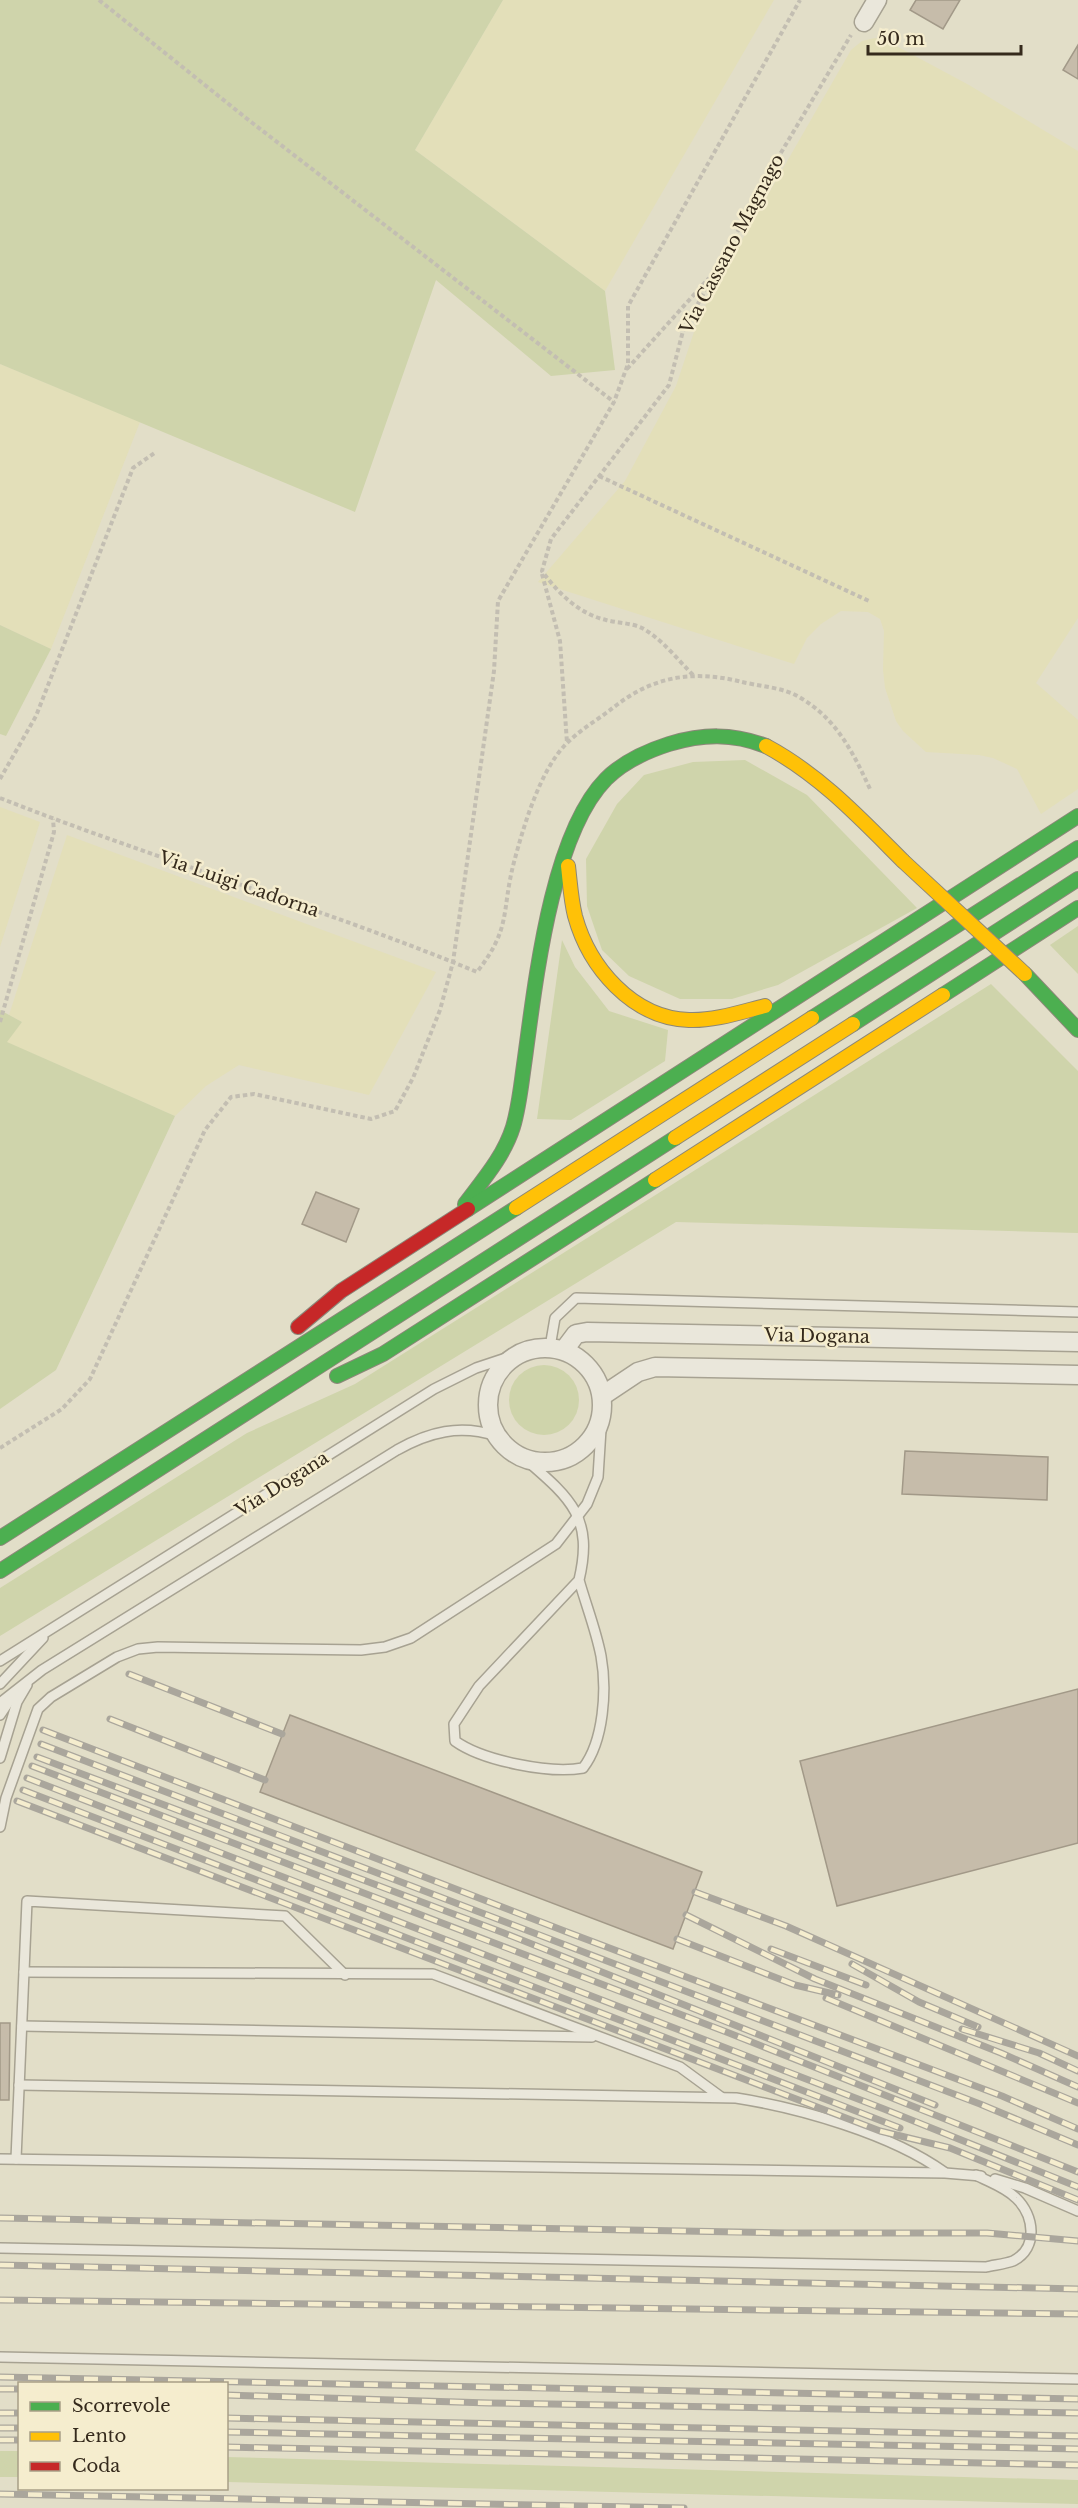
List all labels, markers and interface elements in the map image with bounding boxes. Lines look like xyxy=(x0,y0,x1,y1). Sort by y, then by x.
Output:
scale bar xyxy=(868,18,1021,56)
text: 50 m xyxy=(877,28,925,50)
street label: Via Cassano Magnago xyxy=(675,150,789,338)
street label: Via Luigi Cadorna xyxy=(155,846,322,922)
street label: Via Dogana xyxy=(763,1324,870,1348)
street label: Via Dogana xyxy=(230,1447,333,1522)
legend xyxy=(18,2382,228,2490)
text: Scorrevole xyxy=(72,2395,171,2417)
text: Lento xyxy=(72,2425,126,2447)
text: Coda xyxy=(72,2455,120,2477)

